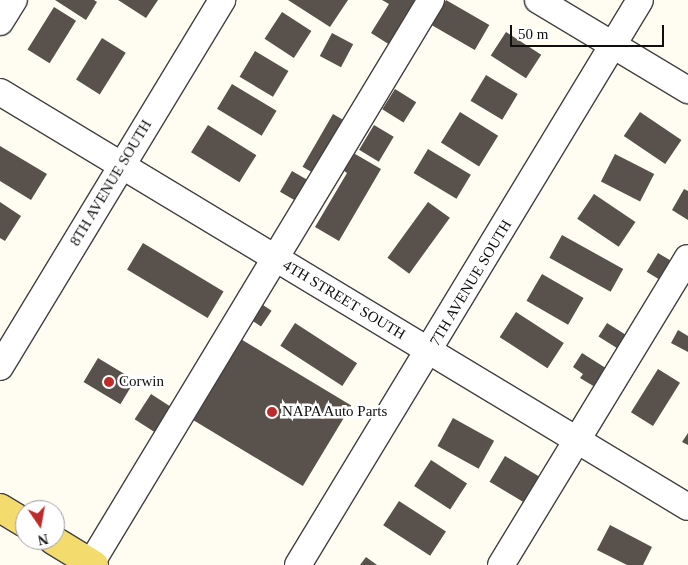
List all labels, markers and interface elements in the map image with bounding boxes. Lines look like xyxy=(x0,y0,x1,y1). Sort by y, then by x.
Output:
scale bar xyxy=(513,15,667,47)
text: 50 m xyxy=(518,26,548,42)
street label: 8TH AVENUE SOUTH xyxy=(66,116,156,250)
street label: 7TH AVENUE SOUTH xyxy=(426,216,516,350)
street label: 4TH STREET SOUTH xyxy=(279,256,409,344)
place label: Corwin xyxy=(119,373,164,391)
marker: Corwin xyxy=(103,376,115,388)
place label: NAPA Auto Parts xyxy=(282,403,389,421)
marker: NAPA Auto Parts xyxy=(266,406,278,418)
north arrow xyxy=(15,500,65,550)
text: N xyxy=(37,531,50,548)

